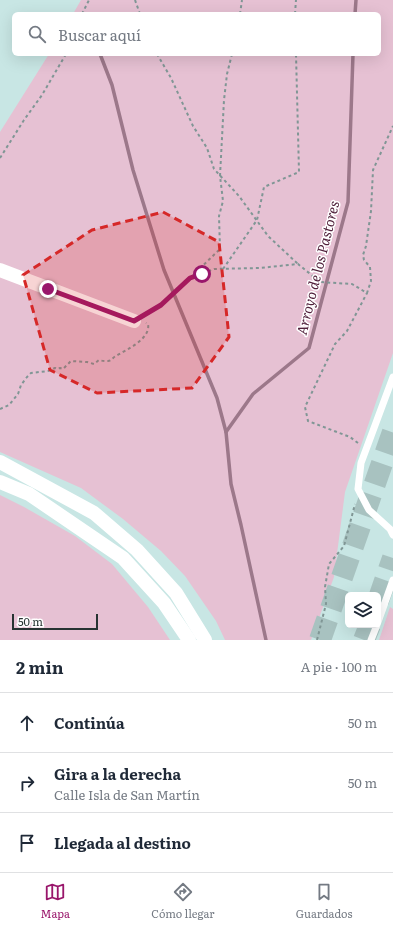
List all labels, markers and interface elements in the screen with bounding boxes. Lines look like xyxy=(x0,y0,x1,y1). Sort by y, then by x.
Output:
search box xyxy=(12,12,381,56)
icon: search xyxy=(26,23,48,45)
text: Buscar aquí xyxy=(58,23,141,46)
water label: Arroyo de los Pastores xyxy=(291,198,343,337)
route start xyxy=(193,265,211,283)
route end xyxy=(39,280,57,298)
map controls xyxy=(345,592,381,628)
button: layers xyxy=(345,592,381,628)
scale bar xyxy=(12,612,98,631)
text: 50 m xyxy=(18,613,43,629)
text: 2 min xyxy=(16,654,64,679)
text: A pie · 100 m xyxy=(301,657,377,676)
text: Continúa xyxy=(54,711,125,734)
icon: ahead xyxy=(16,712,38,734)
text: 50 m xyxy=(348,713,377,732)
text: Gira a la derecha xyxy=(54,762,181,785)
icon: right xyxy=(16,772,38,794)
text: 50 m xyxy=(348,773,377,792)
text: Calle Isla de San Martín xyxy=(54,785,200,804)
text: Llegada al destino xyxy=(54,831,191,854)
icon: arrive xyxy=(16,832,38,854)
tab: Mapa xyxy=(41,881,70,921)
tab: Cómo llegar xyxy=(151,881,215,921)
tab: Guardados xyxy=(296,881,352,921)

